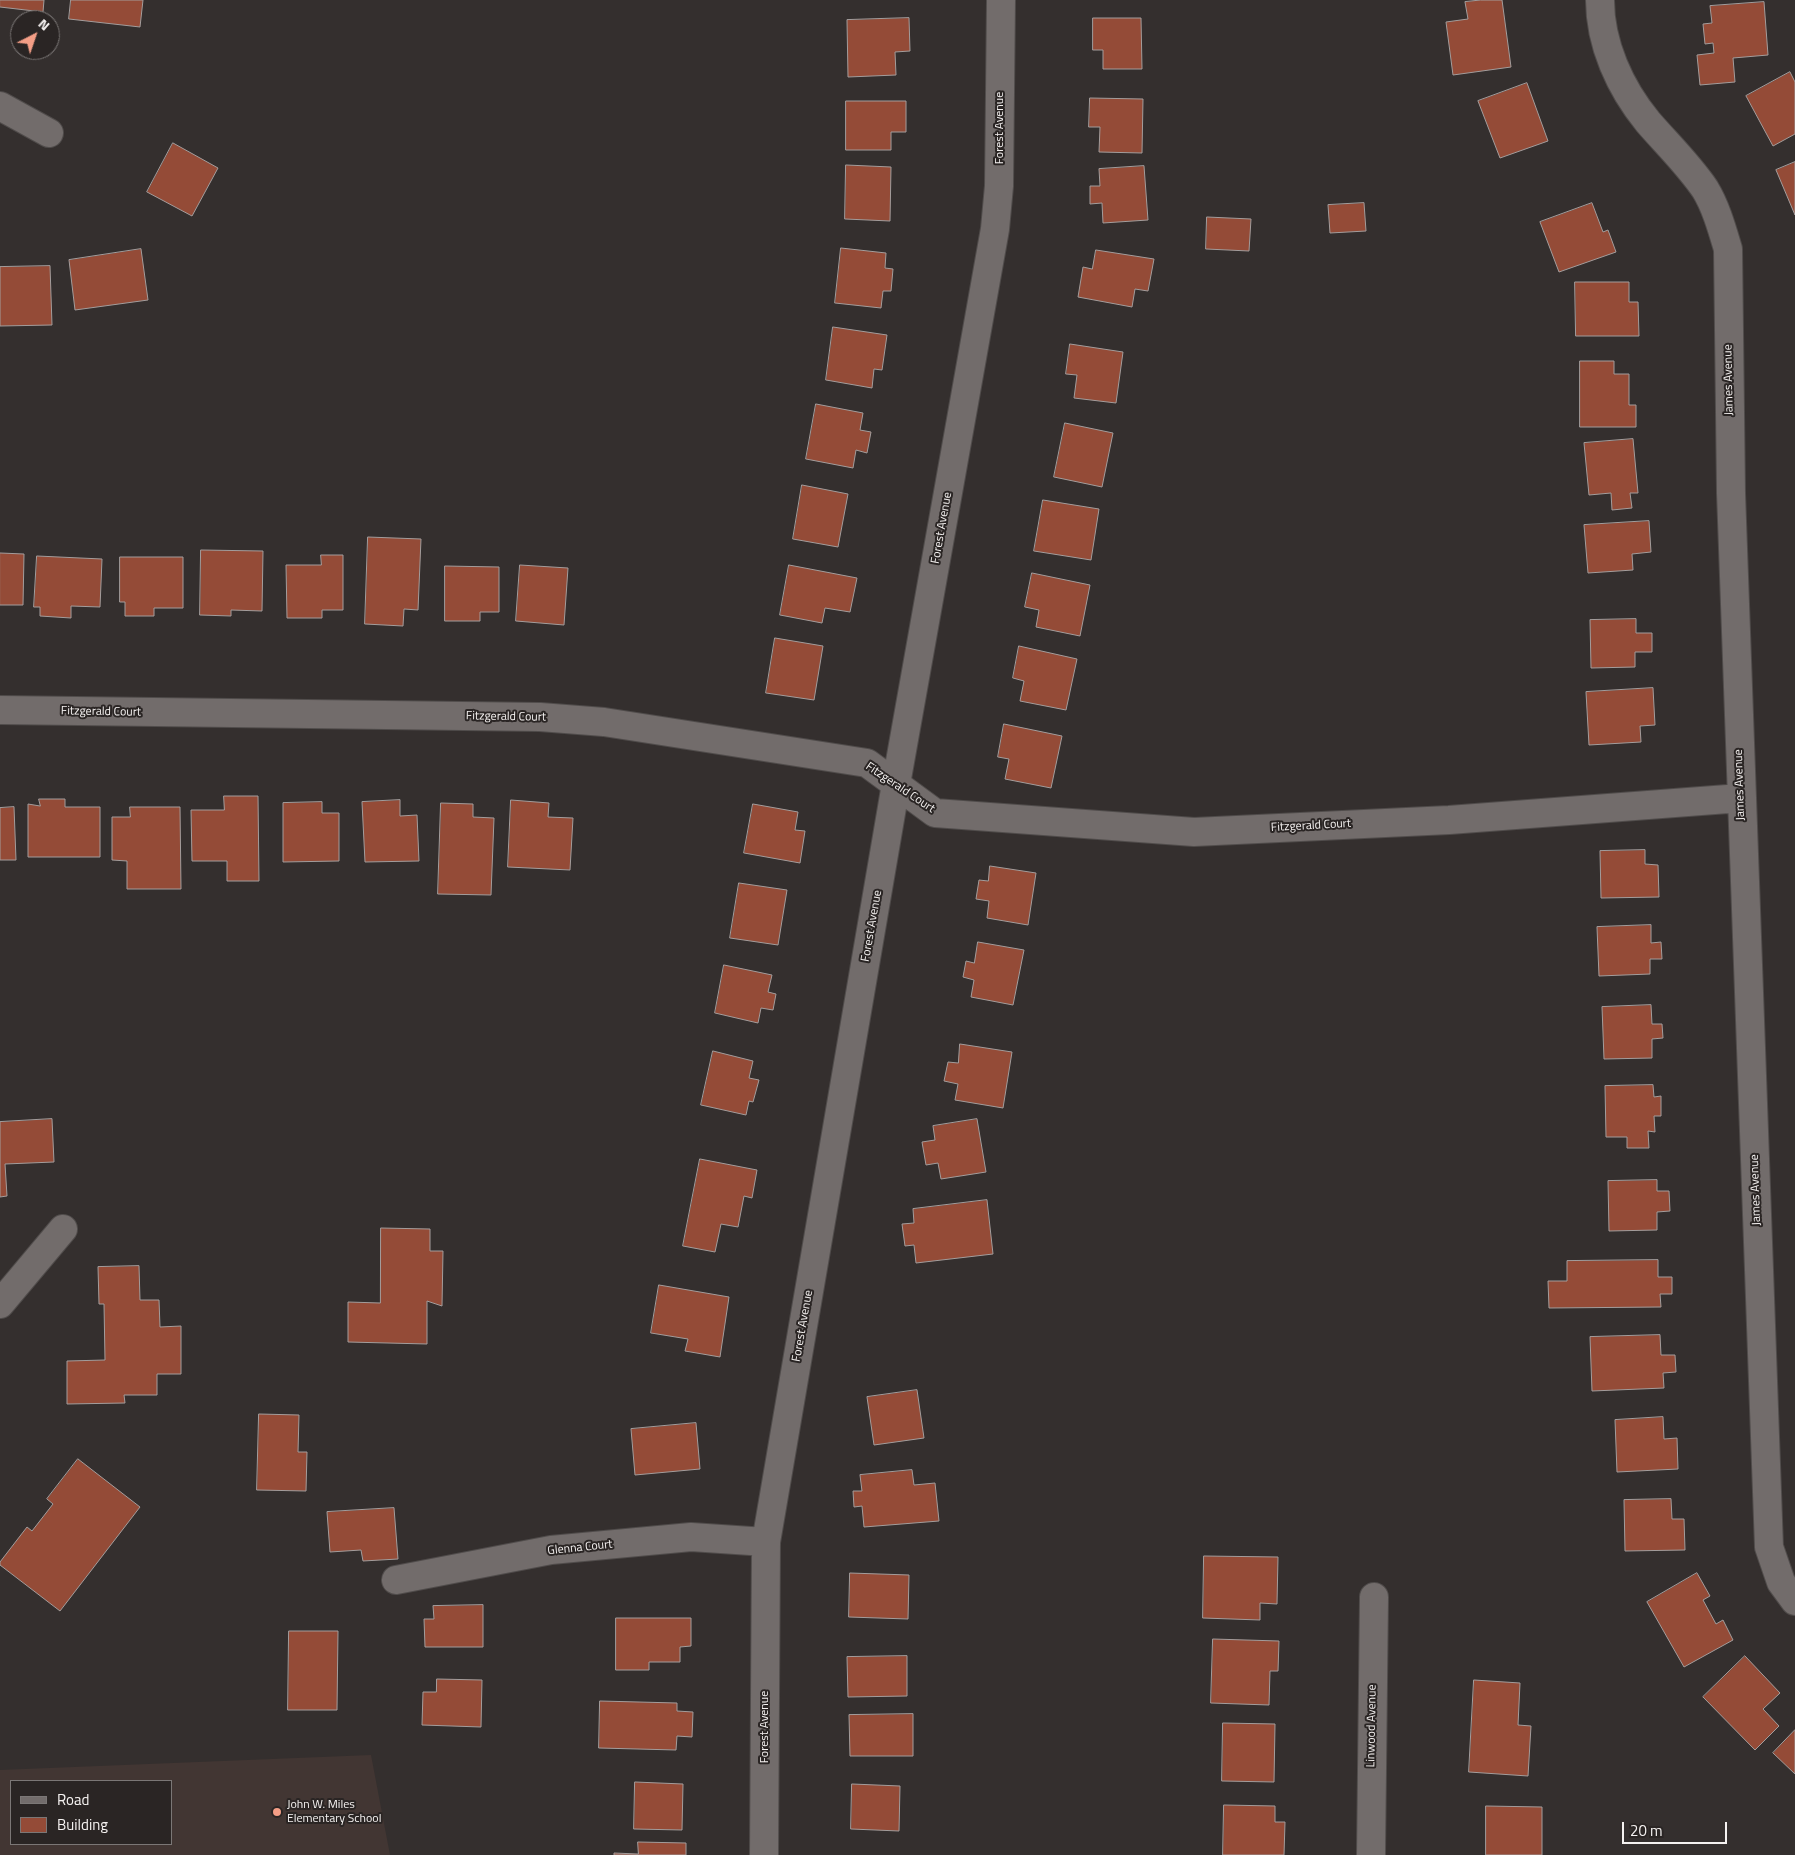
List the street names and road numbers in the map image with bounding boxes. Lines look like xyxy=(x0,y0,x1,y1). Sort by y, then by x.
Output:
street label: Forest Avenue xyxy=(993,92,1007,164)
street label: James Avenue xyxy=(1721,344,1737,416)
street label: Forest Avenue xyxy=(929,491,955,565)
street label: Fitzgerald Court xyxy=(61,704,141,720)
street label: Fitzgerald Court xyxy=(466,709,546,725)
street label: James Avenue xyxy=(1732,749,1748,821)
street label: Fitzgerald Court xyxy=(863,760,937,816)
street label: Fitzgerald Court xyxy=(1271,817,1351,835)
street label: Forest Avenue xyxy=(859,889,885,963)
street label: James Avenue xyxy=(1748,1154,1764,1226)
street label: Forest Avenue xyxy=(790,1289,816,1363)
street label: Glenna Court xyxy=(547,1537,613,1559)
street label: Linwood Avenue xyxy=(1364,1684,1380,1768)
street label: Forest Avenue xyxy=(758,1691,772,1763)

